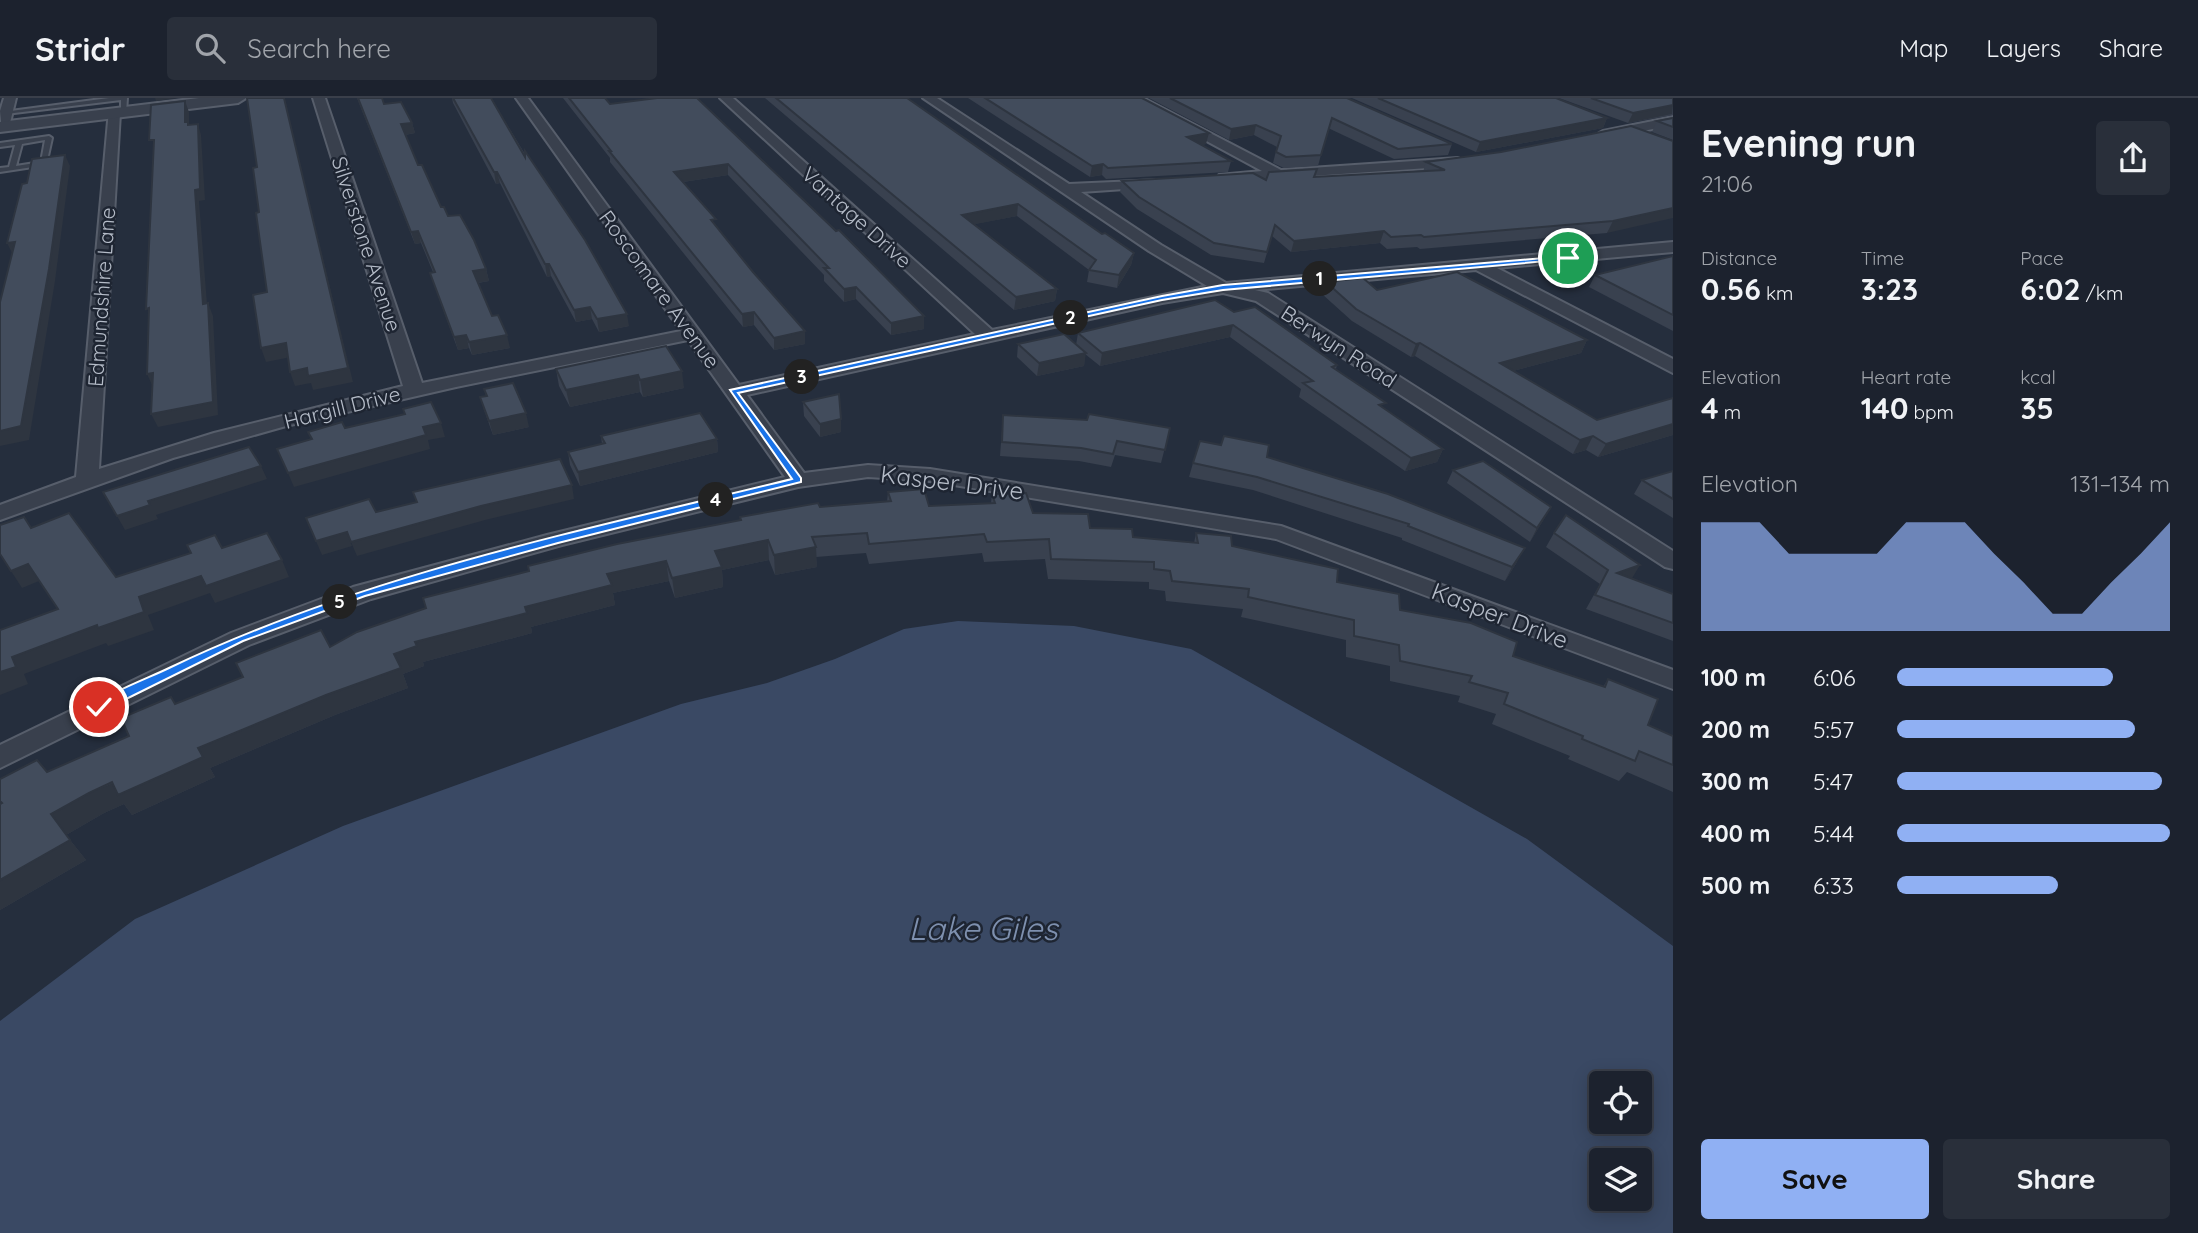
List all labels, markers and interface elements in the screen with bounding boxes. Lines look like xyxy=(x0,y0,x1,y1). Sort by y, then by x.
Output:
search box xyxy=(167,17,657,80)
text: Stridr xyxy=(35,28,125,69)
icon: search xyxy=(191,29,229,67)
text: Search here xyxy=(247,32,391,65)
text: Map xyxy=(1899,33,1948,63)
text: Layers xyxy=(1986,33,2061,63)
text: Share xyxy=(2099,33,2163,63)
text: Evening run xyxy=(1701,119,1916,167)
button: share xyxy=(2096,121,2170,195)
street label: Silverstone Avenue xyxy=(326,153,408,335)
street label: Vantage Drive xyxy=(797,161,917,273)
text: 21:06 xyxy=(1701,169,1753,198)
street label: Roscomare Avenue xyxy=(594,205,726,373)
street label: Edmundshire Lane xyxy=(82,206,120,388)
pin xyxy=(1538,228,1598,288)
icon: arrive xyxy=(1549,239,1587,277)
text: Distance xyxy=(1701,246,1777,270)
text: Time xyxy=(1861,246,1904,270)
text: Pace xyxy=(2020,246,2064,270)
pin: 1 xyxy=(1302,262,1338,296)
text: 1 xyxy=(1316,266,1323,290)
text: 0.56 xyxy=(1701,270,1761,308)
text: 3:23 xyxy=(1861,270,1918,308)
text: 6:02 xyxy=(2020,270,2081,308)
text: km xyxy=(1761,281,1793,305)
text: /km xyxy=(2081,281,2123,305)
street label: Berwyn Road xyxy=(1276,299,1402,393)
pin: 2 xyxy=(1054,300,1088,336)
text: 2 xyxy=(1065,305,1076,329)
pin: 3 xyxy=(784,360,820,394)
text: 3 xyxy=(796,364,807,388)
text: Elevation xyxy=(1701,365,1781,389)
text: Heart rate xyxy=(1861,365,1951,389)
text: kcal xyxy=(2020,365,2056,389)
street label: Hargill Drive xyxy=(281,380,403,434)
text: 4 xyxy=(1701,389,1719,427)
text: 140 xyxy=(1861,389,1908,427)
text: 35 xyxy=(2020,389,2054,427)
text: m xyxy=(1719,400,1741,424)
text: bpm xyxy=(1908,400,1954,424)
street label: Kasper Drive xyxy=(879,458,1025,506)
text: Elevation xyxy=(1701,469,1798,498)
text: 131–134 m xyxy=(2070,469,2170,498)
pin: 4 xyxy=(698,482,734,518)
text: 4 xyxy=(710,487,721,511)
street label: Kasper Drive xyxy=(1428,575,1572,655)
pin: 5 xyxy=(322,584,358,620)
text: 5 xyxy=(334,589,345,613)
text: 100 m xyxy=(1701,663,1766,692)
text: 6:06 xyxy=(1813,663,1856,692)
pin xyxy=(69,677,129,737)
icon: check xyxy=(80,688,118,726)
text: 200 m xyxy=(1701,715,1770,744)
text: 5:57 xyxy=(1813,715,1854,744)
text: 300 m xyxy=(1701,767,1769,796)
text: 5:47 xyxy=(1813,767,1853,796)
text: 400 m xyxy=(1701,819,1770,848)
text: 5:44 xyxy=(1813,819,1854,848)
text: 500 m xyxy=(1701,871,1770,900)
text: 6:33 xyxy=(1813,871,1854,900)
water label: Lake Giles xyxy=(909,908,1059,948)
map controls xyxy=(1589,1071,1652,1211)
button: locate xyxy=(1589,1071,1652,1134)
button: Save xyxy=(1701,1139,1929,1219)
button: Share xyxy=(1943,1139,2170,1219)
button: layers xyxy=(1589,1148,1652,1211)

